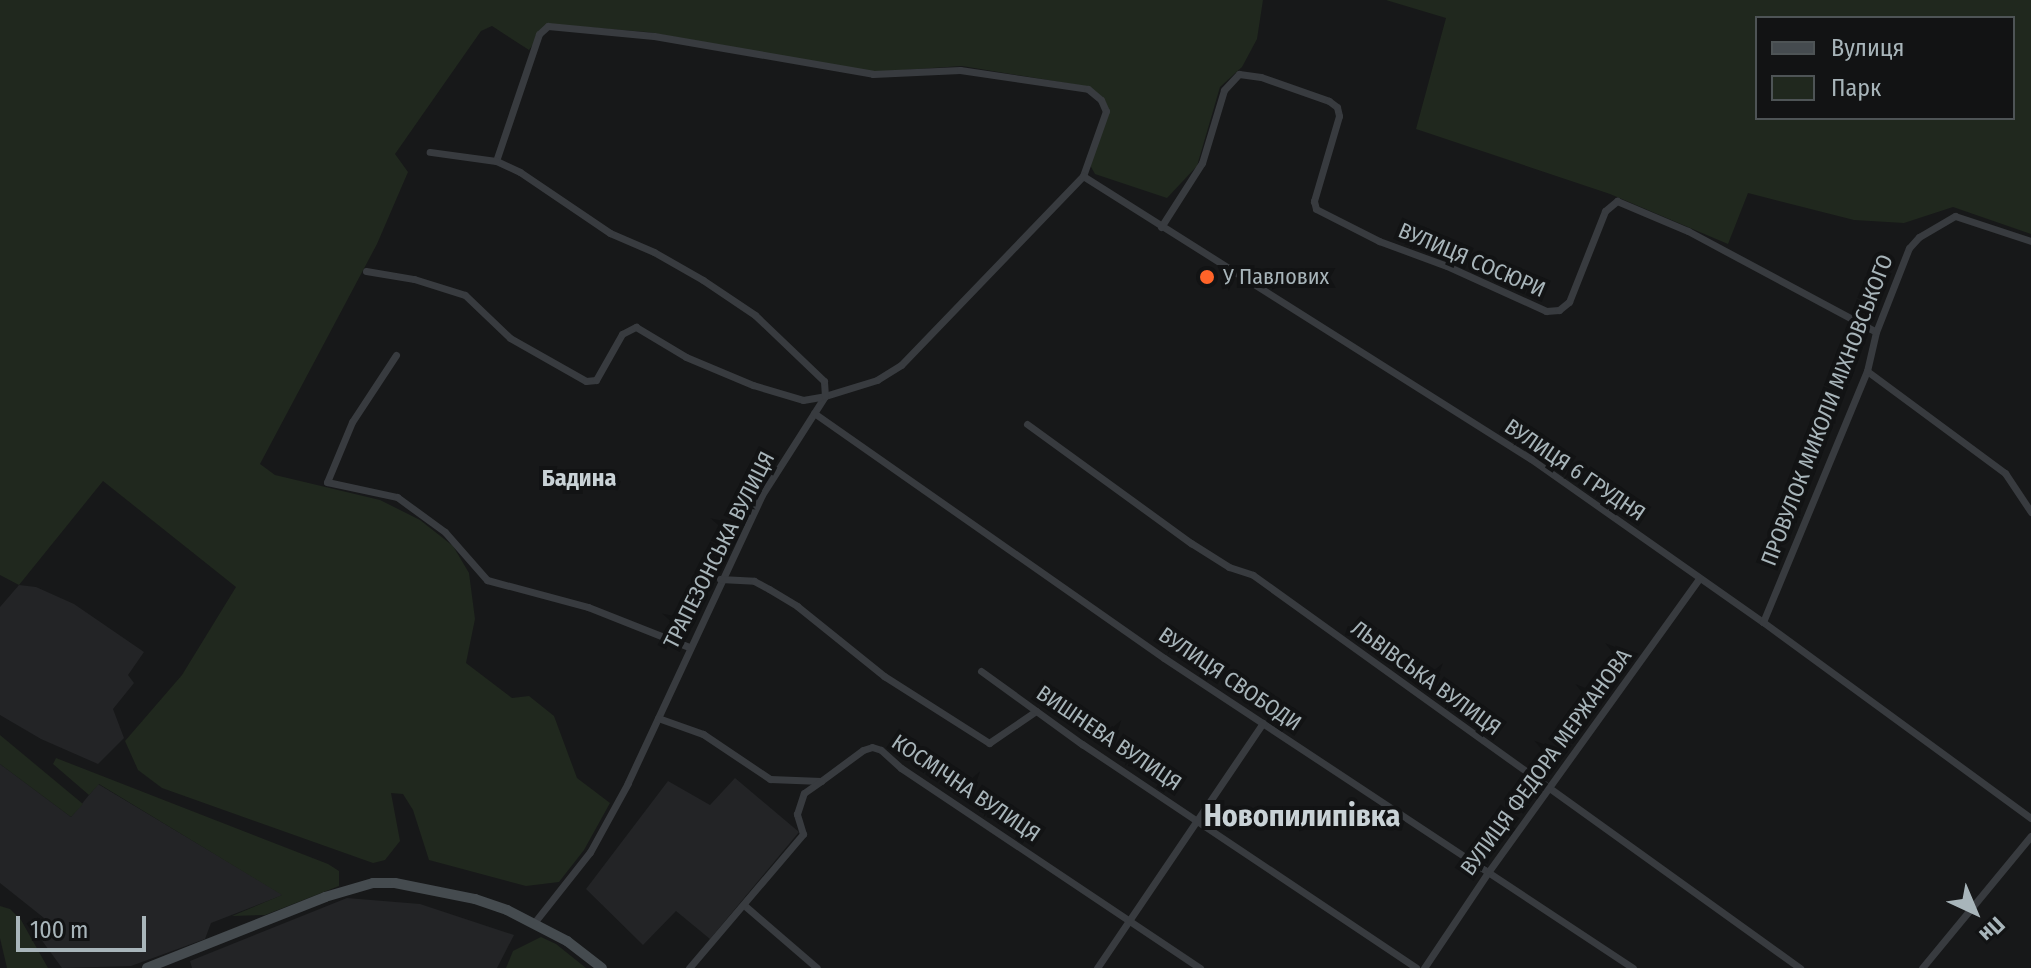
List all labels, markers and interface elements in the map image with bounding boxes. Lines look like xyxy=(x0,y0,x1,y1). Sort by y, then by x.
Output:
legend xyxy=(1755,16,2015,120)
text: Вулиця xyxy=(1831,34,1904,62)
text: Парк xyxy=(1831,74,1881,102)
street label: ВУЛИЦЯ СОСЮРИ xyxy=(1395,217,1549,303)
street label: ПРОВУЛОК МИКОЛИ МІХНОВСЬКОГО xyxy=(1755,251,1899,569)
place label: У Павлових xyxy=(1223,264,1329,290)
marker: У Павлових xyxy=(1198,268,1216,286)
street label: ВУЛИЦЯ 6 ГРУДНЯ xyxy=(1500,413,1650,527)
street label: ТРАПЕЗОНСЬКА ВУЛИЦЯ xyxy=(658,447,780,653)
district label: Бадина xyxy=(542,465,616,493)
street label: ЛЬВІВСЬКА ВУЛИЦЯ xyxy=(1346,615,1506,741)
street label: ВУЛИЦЯ СВОБОДИ xyxy=(1154,622,1306,736)
street label: ВУЛИЦЯ ФЕДОРА МЕРЖАНОВА xyxy=(1455,644,1637,880)
street label: ВИШНЕВА ВУЛИЦЯ xyxy=(1031,680,1187,796)
street label: КОСМІЧНА ВУЛИЦЯ xyxy=(887,729,1045,847)
district label: Новопилипівка xyxy=(1204,798,1400,834)
north arrow xyxy=(1935,872,2015,952)
scale bar xyxy=(20,900,150,950)
text: Пн xyxy=(1974,911,2010,948)
text: 100 m xyxy=(30,916,88,944)

